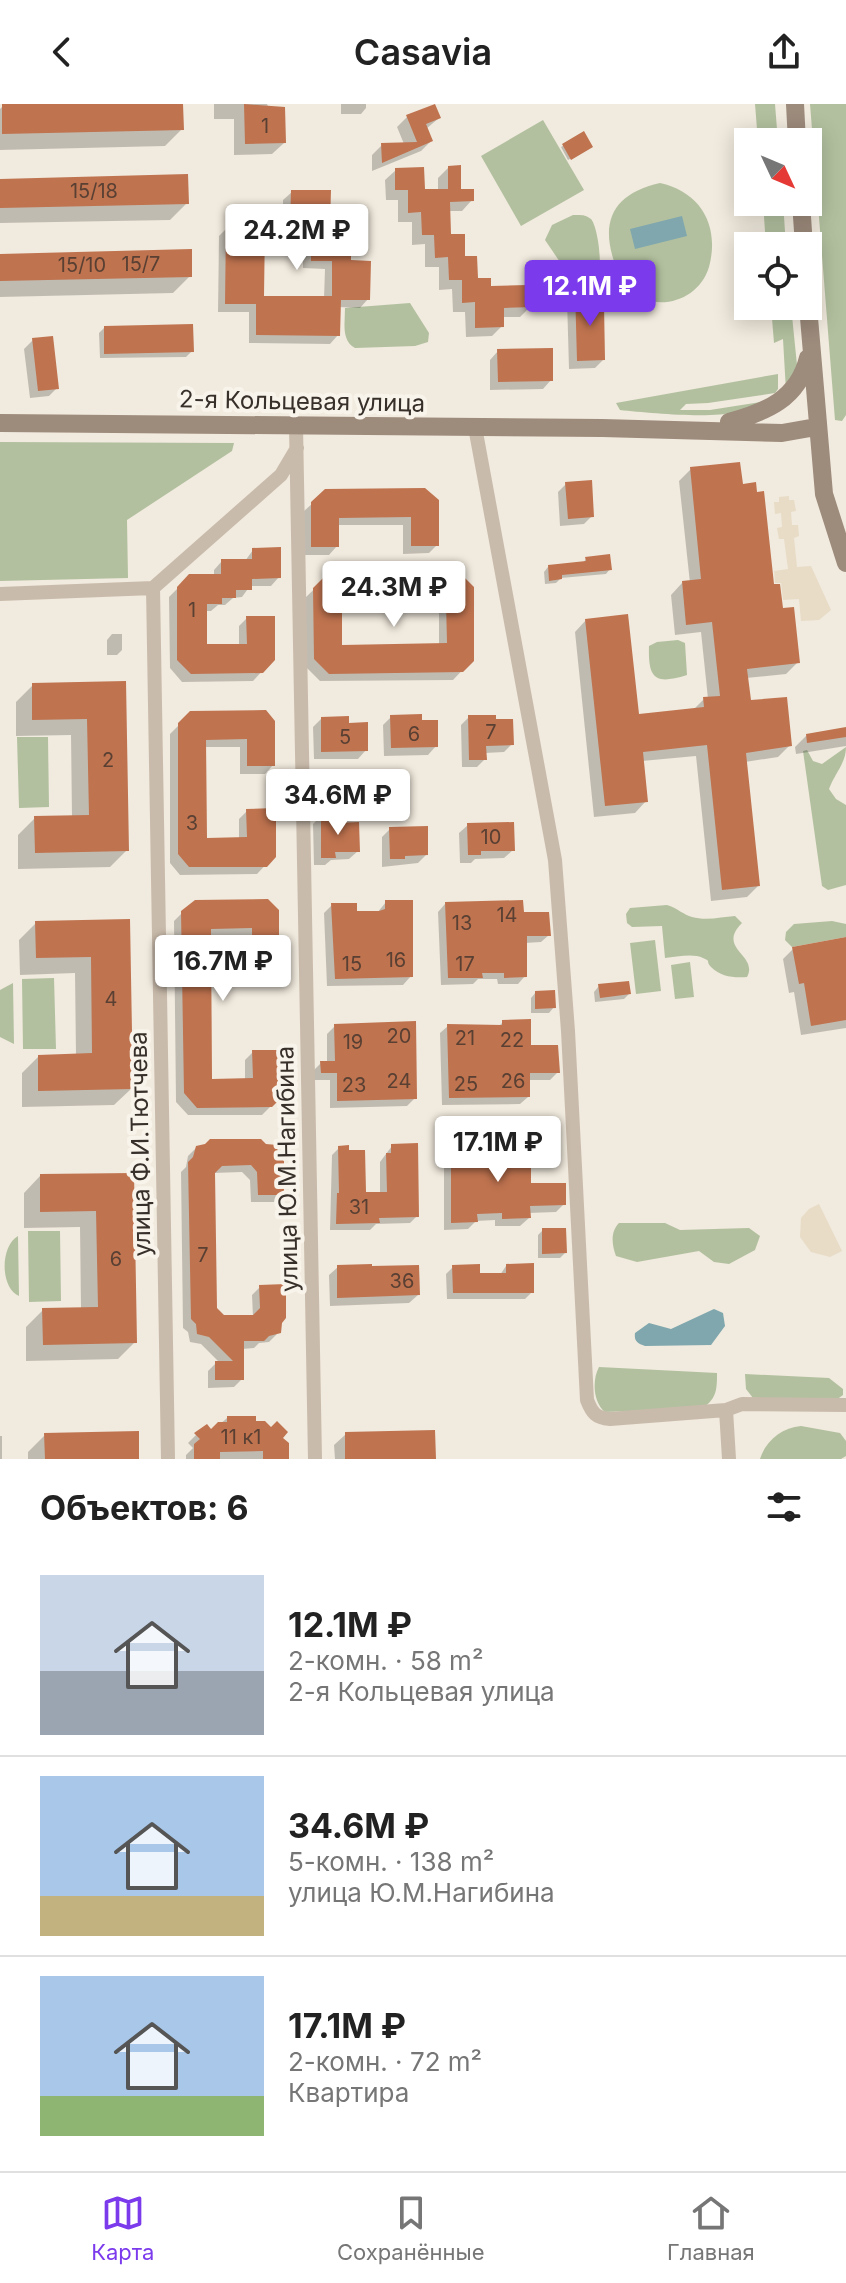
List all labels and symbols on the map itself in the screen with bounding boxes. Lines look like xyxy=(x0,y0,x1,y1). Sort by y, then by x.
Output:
house number: 1 xyxy=(261,114,269,138)
north arrow xyxy=(734,128,822,216)
house number: 15/18 xyxy=(70,179,118,203)
pin: 24.2M ₽ xyxy=(223,204,371,272)
house number: 15/7 xyxy=(122,252,160,276)
house number: 15/10 xyxy=(58,253,106,277)
pin: 12.1M ₽ xyxy=(516,260,664,328)
street label: 2-я Кольцевая улица xyxy=(179,384,425,418)
pin: 24.3M ₽ xyxy=(320,561,468,629)
house number: 1 xyxy=(188,598,196,622)
house number: 7 xyxy=(485,720,497,744)
house number: 6 xyxy=(408,722,420,746)
house number: 5 xyxy=(339,725,351,749)
house number: 2 xyxy=(102,748,114,772)
pin: 34.6M ₽ xyxy=(264,769,412,837)
house number: 3 xyxy=(186,811,198,835)
house number: 10 xyxy=(481,825,501,849)
house number: 14 xyxy=(496,903,518,927)
house number: 13 xyxy=(452,911,472,935)
pin: 16.7M ₽ xyxy=(149,935,297,1003)
house number: 16 xyxy=(386,948,406,972)
house number: 15 xyxy=(342,952,362,976)
house number: 17 xyxy=(455,952,475,976)
house number: 4 xyxy=(105,987,117,1011)
house number: 20 xyxy=(387,1024,411,1048)
house number: 21 xyxy=(455,1026,475,1050)
house number: 22 xyxy=(500,1028,524,1052)
house number: 19 xyxy=(343,1030,363,1054)
street label: улица Ф.И.Тютчева xyxy=(124,1031,156,1257)
street label: улица Ю.М.Нагибина xyxy=(270,1046,304,1292)
house number: 24 xyxy=(387,1069,411,1093)
house number: 26 xyxy=(501,1069,525,1093)
house number: 25 xyxy=(454,1072,478,1096)
house number: 23 xyxy=(342,1073,366,1097)
pin: 17.1M ₽ xyxy=(424,1116,572,1184)
house number: 31 xyxy=(349,1195,369,1219)
house number: 7 xyxy=(197,1243,209,1267)
house number: 6 xyxy=(110,1247,122,1271)
house number: 36 xyxy=(390,1269,414,1293)
house number: 11 к1 xyxy=(221,1425,261,1449)

